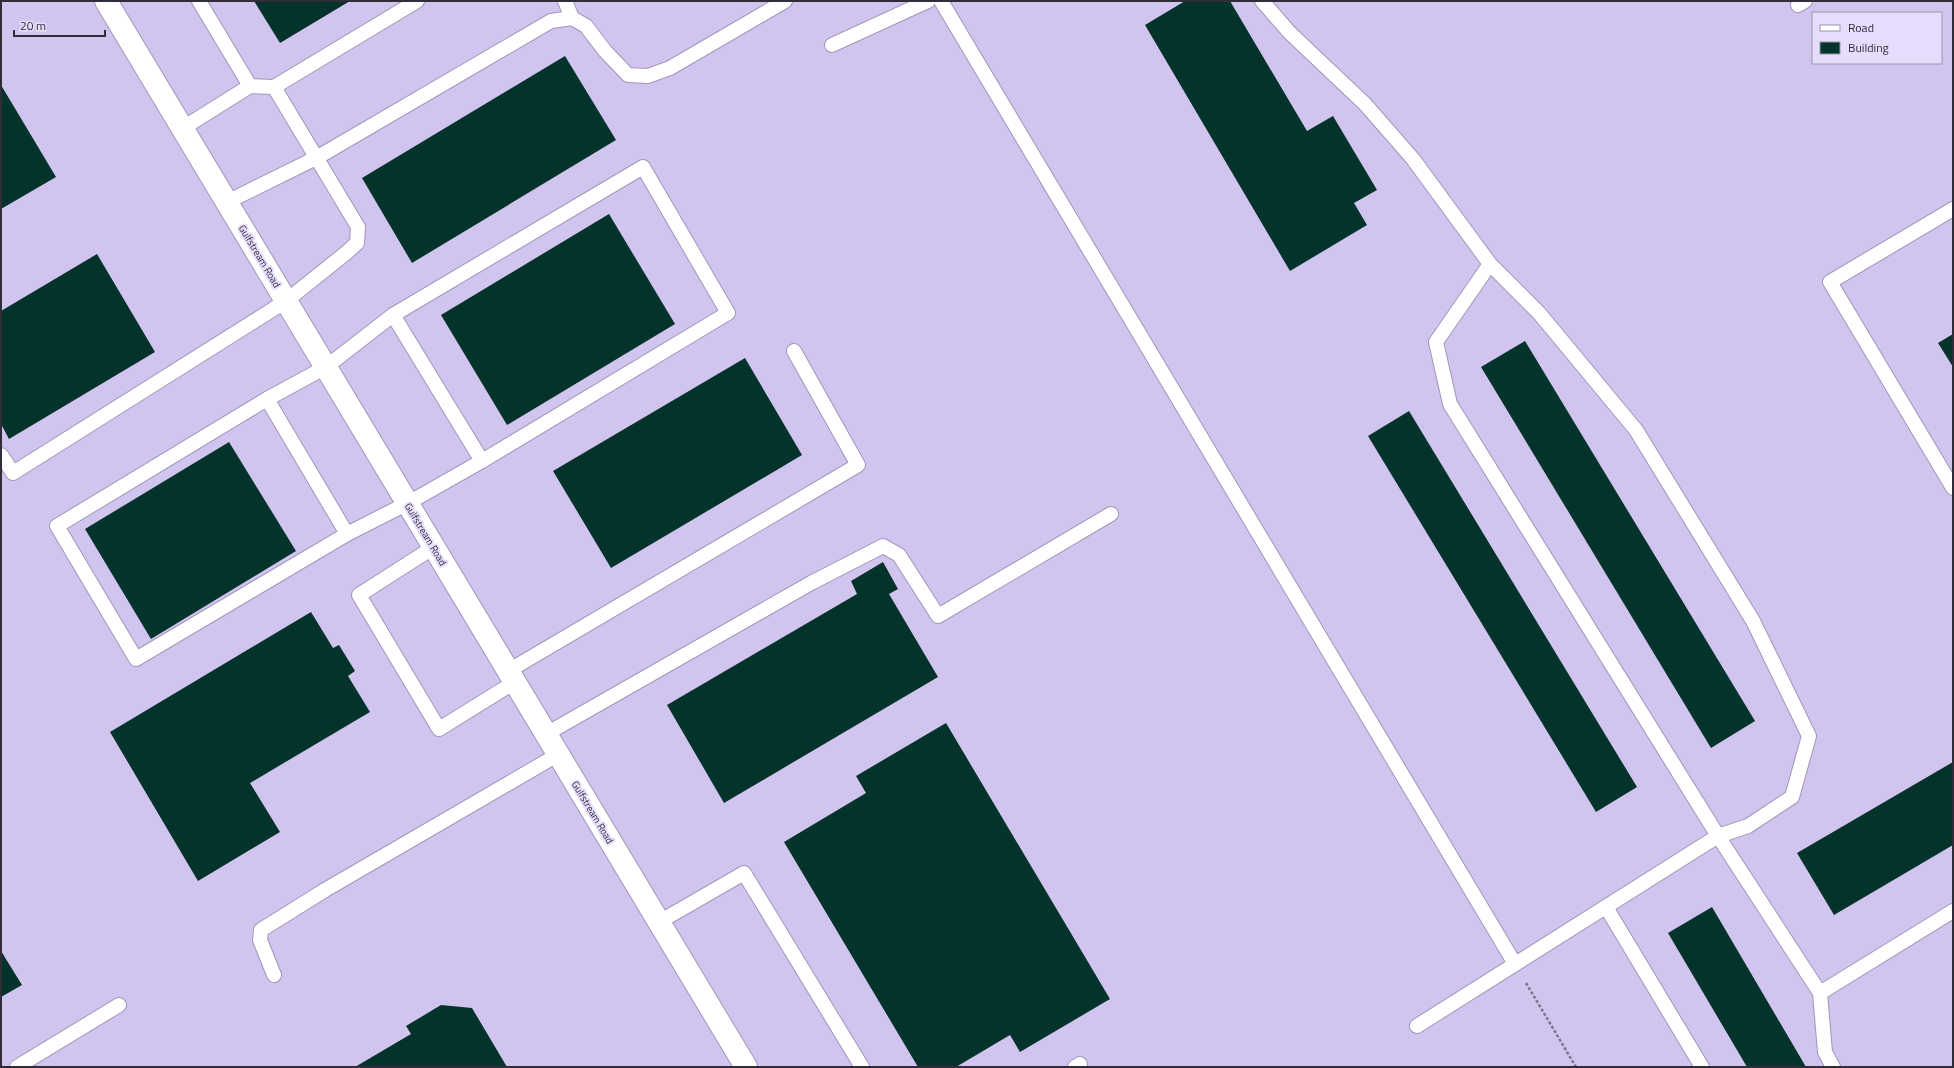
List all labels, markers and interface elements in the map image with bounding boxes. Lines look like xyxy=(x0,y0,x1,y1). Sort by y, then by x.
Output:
scale bar xyxy=(14,12,105,38)
legend xyxy=(1812,12,1942,64)
text: 20 m xyxy=(20,16,46,35)
text: Road xyxy=(1848,18,1874,37)
text: Building xyxy=(1848,38,1889,57)
street label: Gulfstream Road xyxy=(235,222,284,291)
street label: Gulfstream Road xyxy=(401,500,450,569)
street label: Gulfstream Road xyxy=(568,778,617,847)

